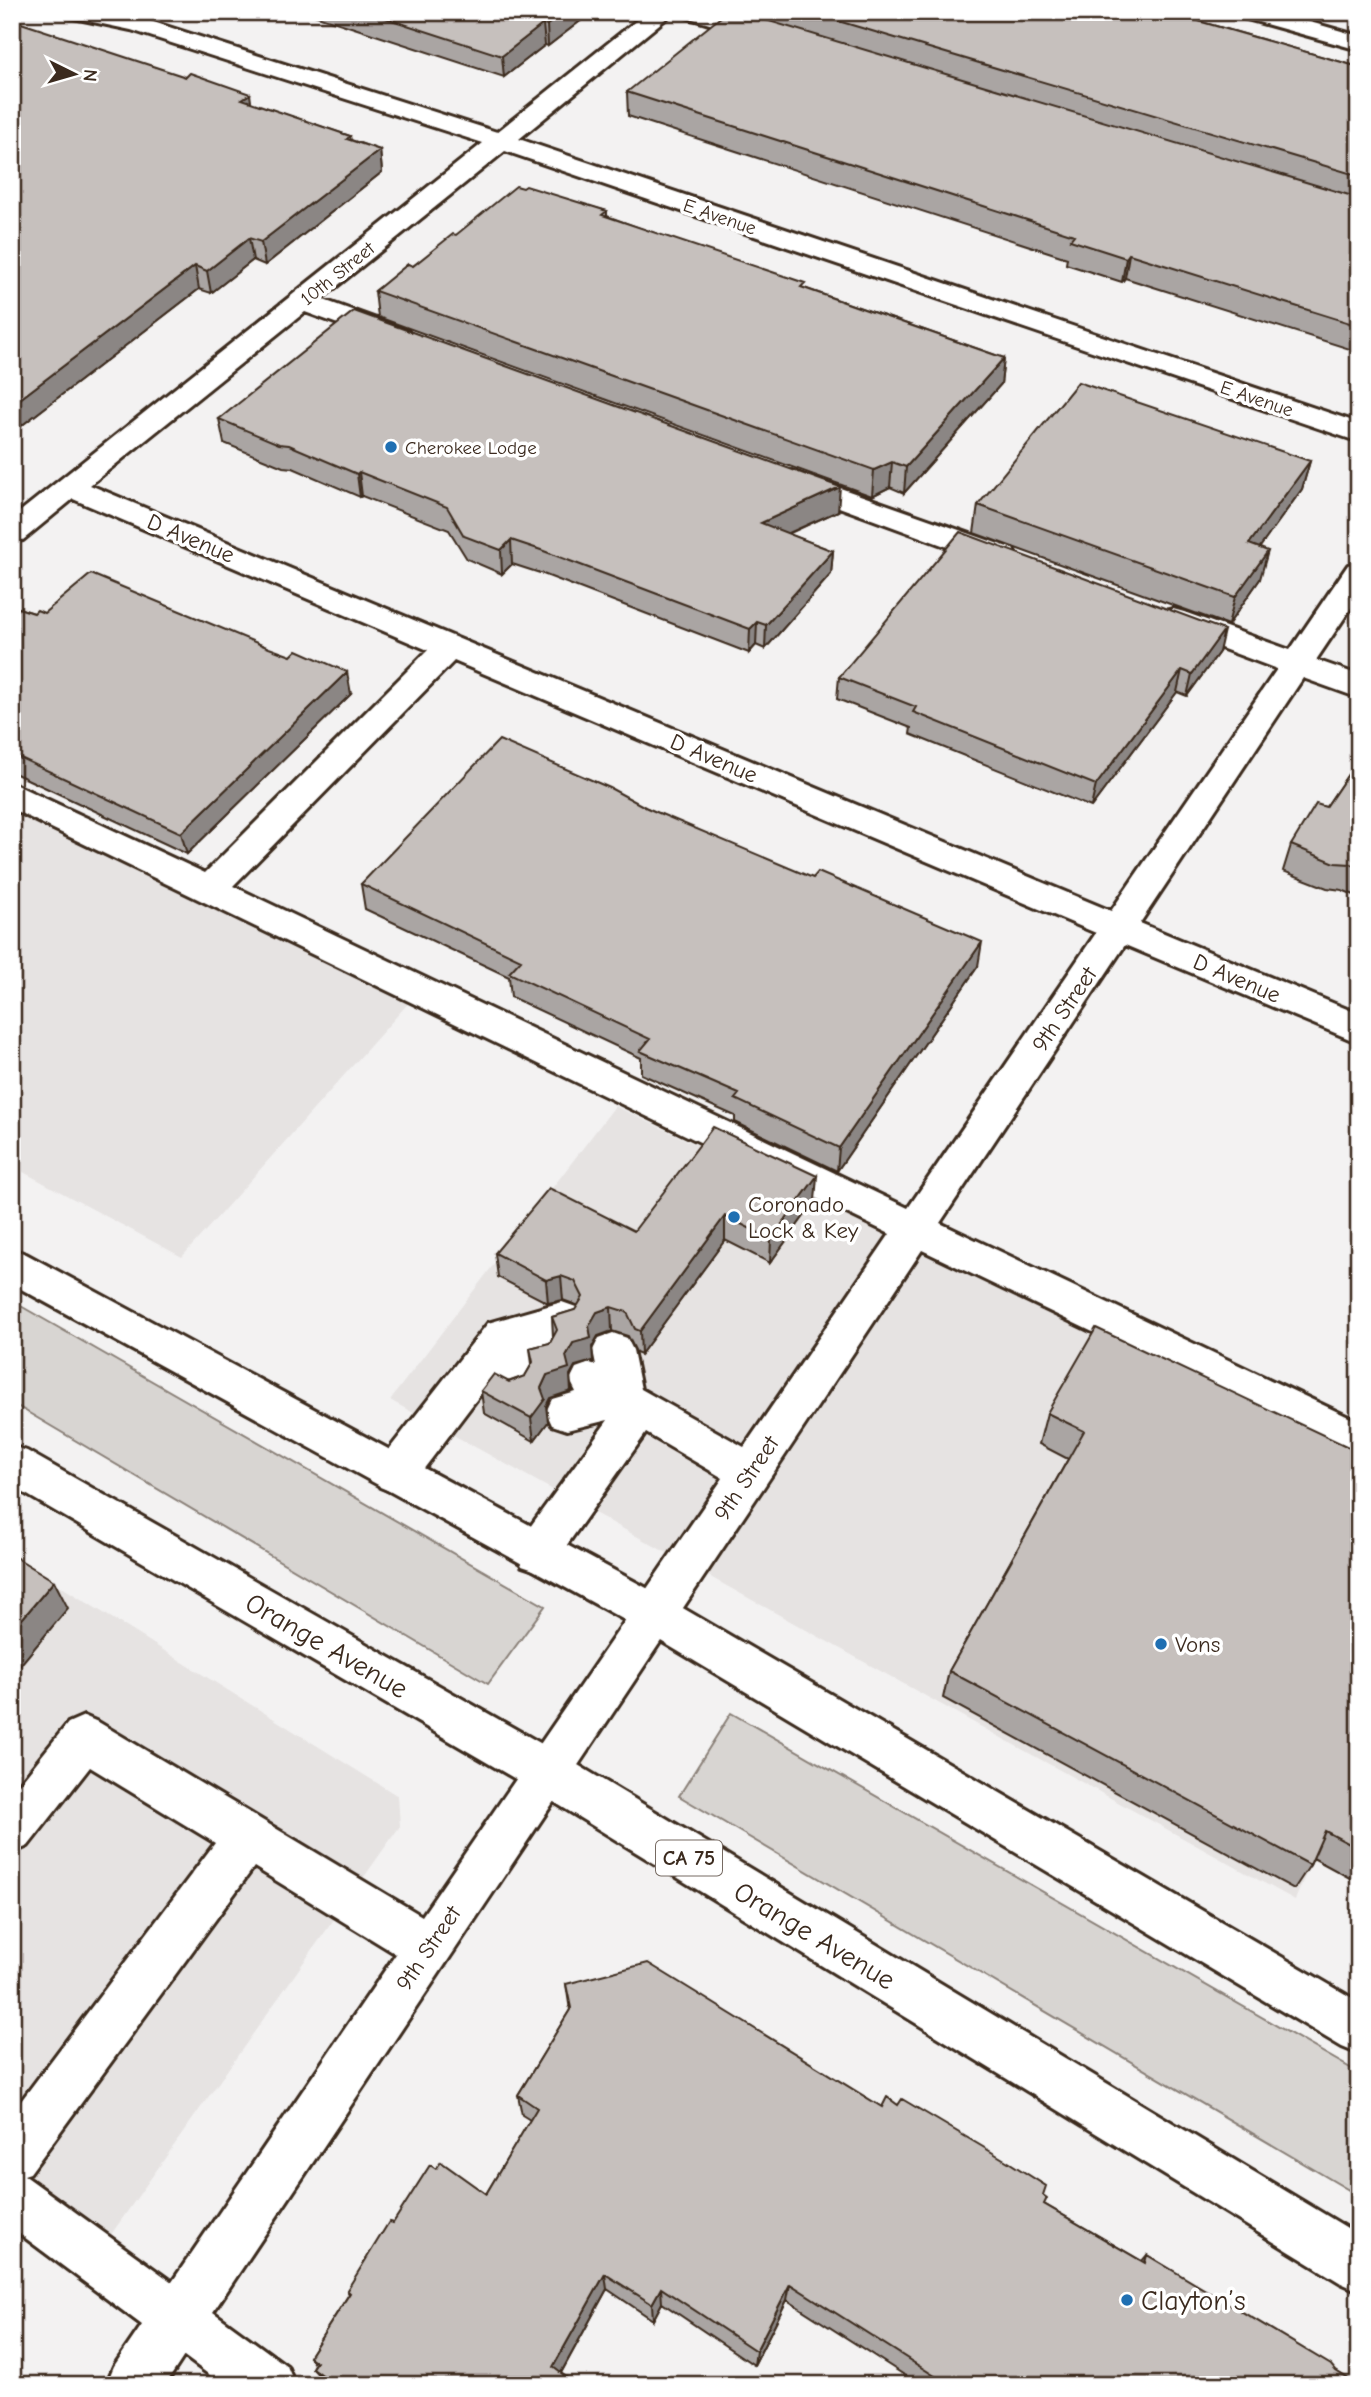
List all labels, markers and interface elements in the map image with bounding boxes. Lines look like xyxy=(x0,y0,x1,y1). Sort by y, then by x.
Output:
north arrow xyxy=(38,38,108,108)
text: N xyxy=(78,68,101,83)
street label: E Avenue xyxy=(680,194,759,240)
street label: 10th Street xyxy=(296,237,379,310)
street label: E Avenue xyxy=(1217,376,1296,422)
place label: Cherokee Lodge xyxy=(405,437,537,459)
marker: Cherokee Lodge xyxy=(383,439,399,455)
street label: D Avenue xyxy=(143,508,239,569)
street label: D Avenue xyxy=(666,728,762,789)
street label: D Avenue xyxy=(1189,948,1285,1009)
street label: 9th Street xyxy=(1026,961,1103,1057)
place label: Coronado Lock & Key xyxy=(748,1191,859,1244)
marker: Coronado Lock & Key xyxy=(726,1209,742,1225)
street label: 9th Street xyxy=(708,1430,785,1526)
street label: Orange Avenue xyxy=(240,1587,413,1705)
place label: Vons xyxy=(1175,1631,1220,1658)
marker: Vons xyxy=(1153,1636,1169,1652)
road number: CA 75 xyxy=(656,1840,722,1876)
street label: Orange Avenue xyxy=(728,1875,901,1996)
street label: 9th Street xyxy=(390,1900,467,1996)
place label: Clayton’s xyxy=(1141,2285,1246,2317)
marker: Clayton’s xyxy=(1119,2292,1135,2308)

